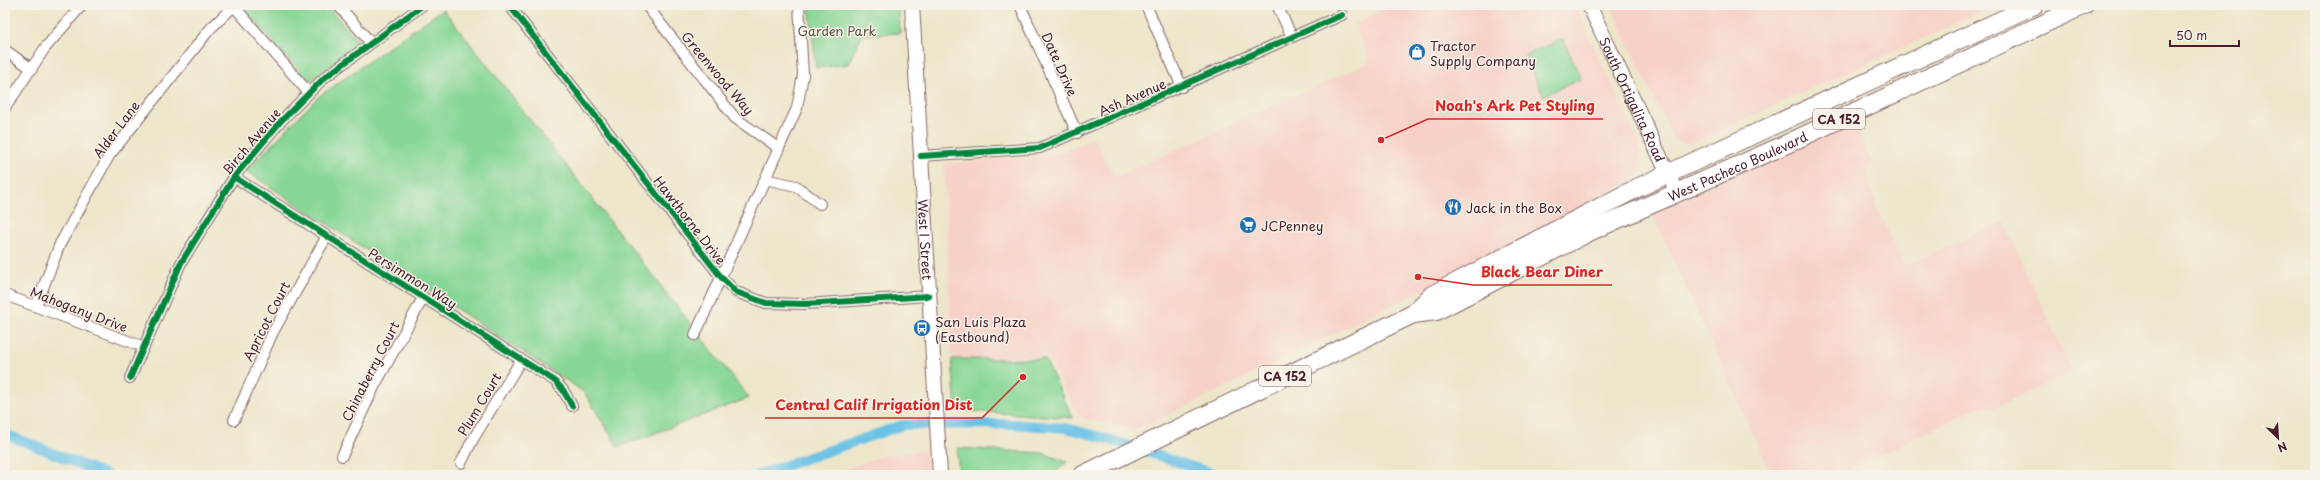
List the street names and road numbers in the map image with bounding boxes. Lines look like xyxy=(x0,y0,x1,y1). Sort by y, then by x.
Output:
street label: Greenwood Way xyxy=(677,27,759,119)
street label: Date Drive xyxy=(1038,29,1083,99)
street label: South Ortigalita Road xyxy=(1596,34,1671,165)
street label: Ash Avenue xyxy=(1095,74,1169,120)
street label: Alder Lane xyxy=(88,96,144,162)
street label: Birch Avenue xyxy=(217,104,285,178)
road number: CA 152 xyxy=(1813,109,1865,129)
street label: West Pacheco Boulevard xyxy=(1665,126,1810,205)
street label: Hawthorne Drive xyxy=(649,172,731,268)
street label: West I Street xyxy=(914,199,938,281)
street label: Persimmon Way xyxy=(365,243,461,313)
street label: Apricot Court xyxy=(238,278,294,364)
street label: Mahogany Drive xyxy=(28,282,131,336)
street label: Chinaberry Court xyxy=(337,318,403,424)
road number: CA 152 xyxy=(1259,366,1311,386)
street label: Plum Court xyxy=(453,369,505,439)

